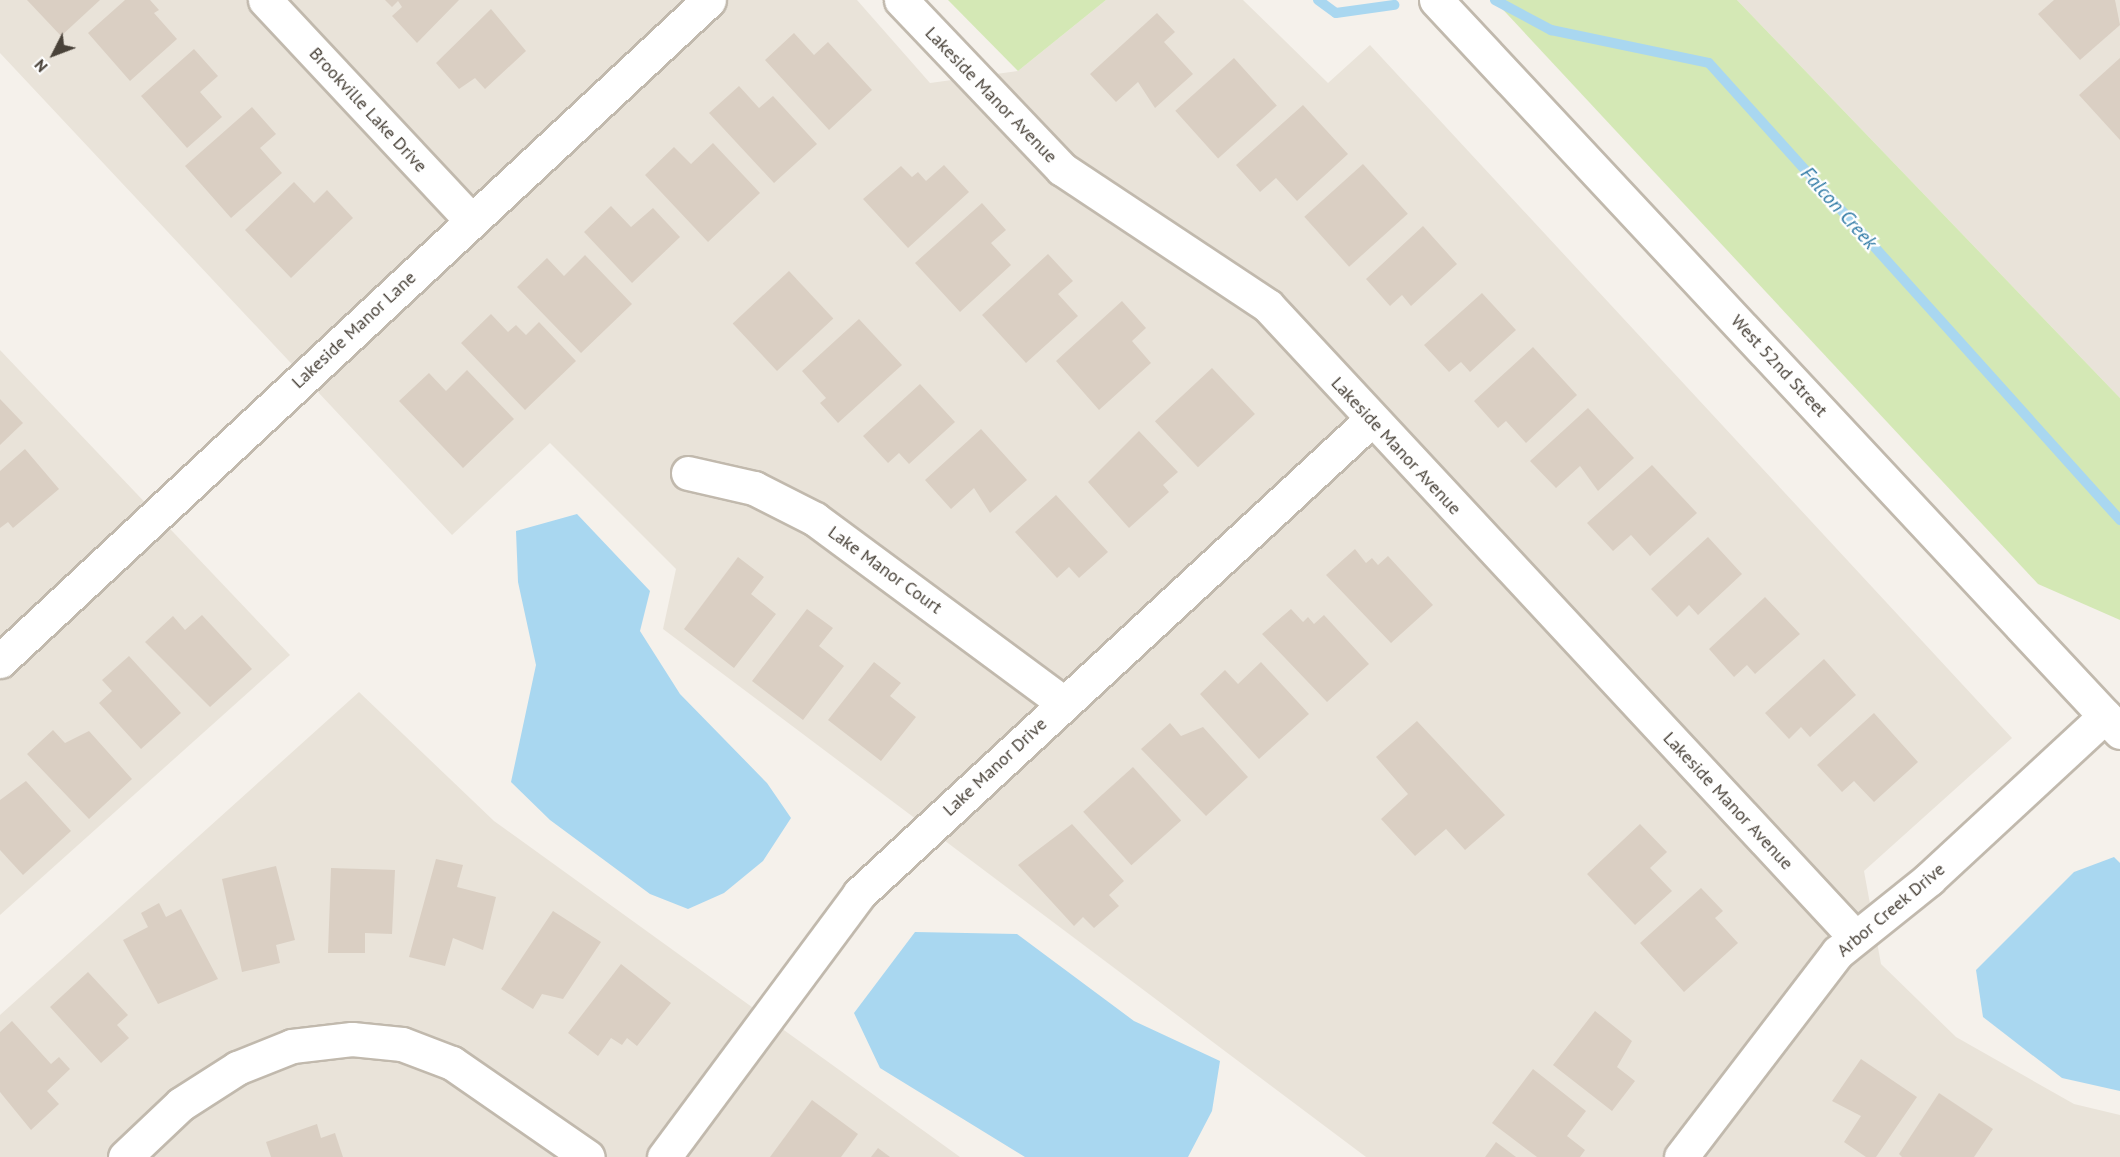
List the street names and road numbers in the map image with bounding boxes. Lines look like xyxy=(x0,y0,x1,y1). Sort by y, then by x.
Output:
street label: Lakeside Manor Avenue xyxy=(920,22,1062,168)
street label: Brookville Lake Drive xyxy=(305,43,431,177)
street label: Lakeside Manor Lane xyxy=(287,267,421,393)
street label: West 52nd Street xyxy=(1726,310,1832,422)
street label: Lakeside Manor Avenue xyxy=(1326,372,1466,520)
street label: Lake Manor Court xyxy=(824,521,946,619)
street label: Lake Manor Drive xyxy=(939,713,1051,821)
street label: Lakeside Manor Avenue xyxy=(1658,727,1798,875)
street label: Arbor Creek Drive xyxy=(1832,858,1950,962)

